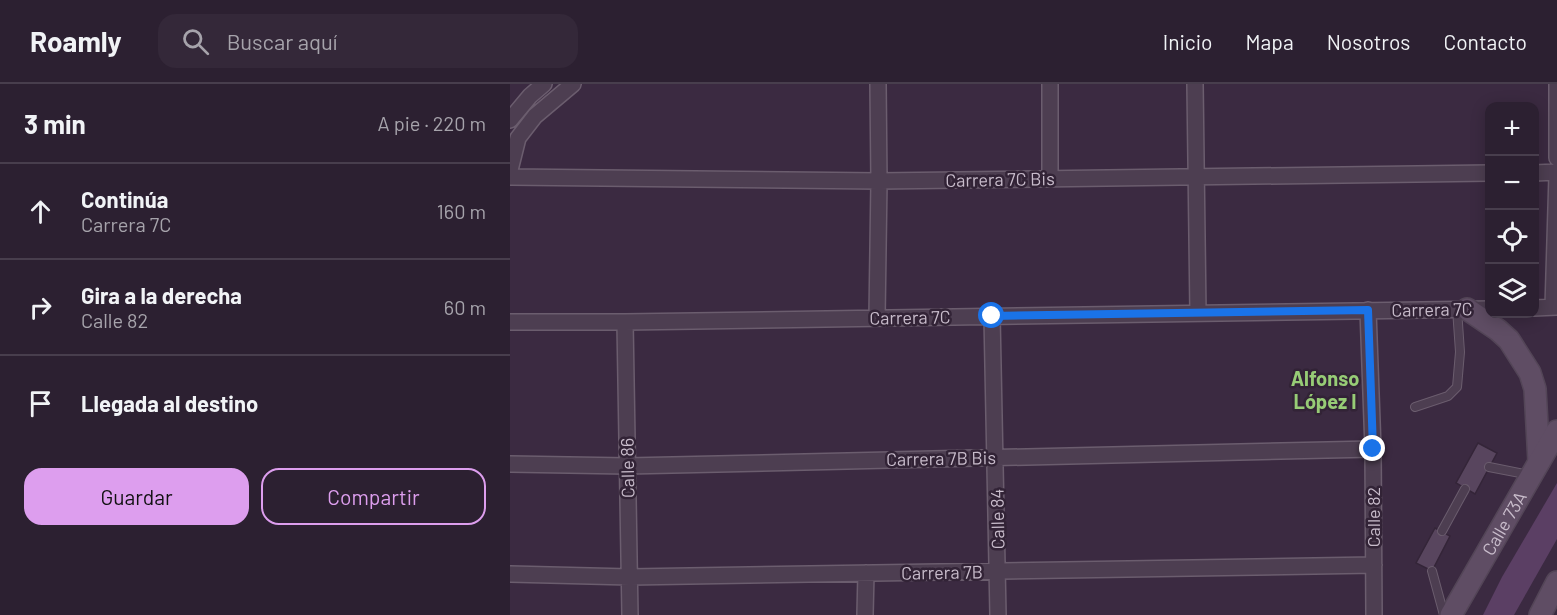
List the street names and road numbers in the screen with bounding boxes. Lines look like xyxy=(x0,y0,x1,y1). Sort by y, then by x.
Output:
street label: Carrera 7C Bis xyxy=(945,167,1055,191)
street label: Carrera 7C xyxy=(1391,297,1473,321)
street label: Carrera 7C xyxy=(869,305,951,329)
street label: Calle 86 xyxy=(615,438,639,498)
street label: Carrera 7B Bis xyxy=(886,446,996,470)
street label: Calle 82 xyxy=(1362,487,1384,547)
street label: Calle 73A xyxy=(1477,487,1531,559)
street label: Calle 84 xyxy=(985,488,1009,550)
street label: Carrera 7B xyxy=(901,560,983,584)

